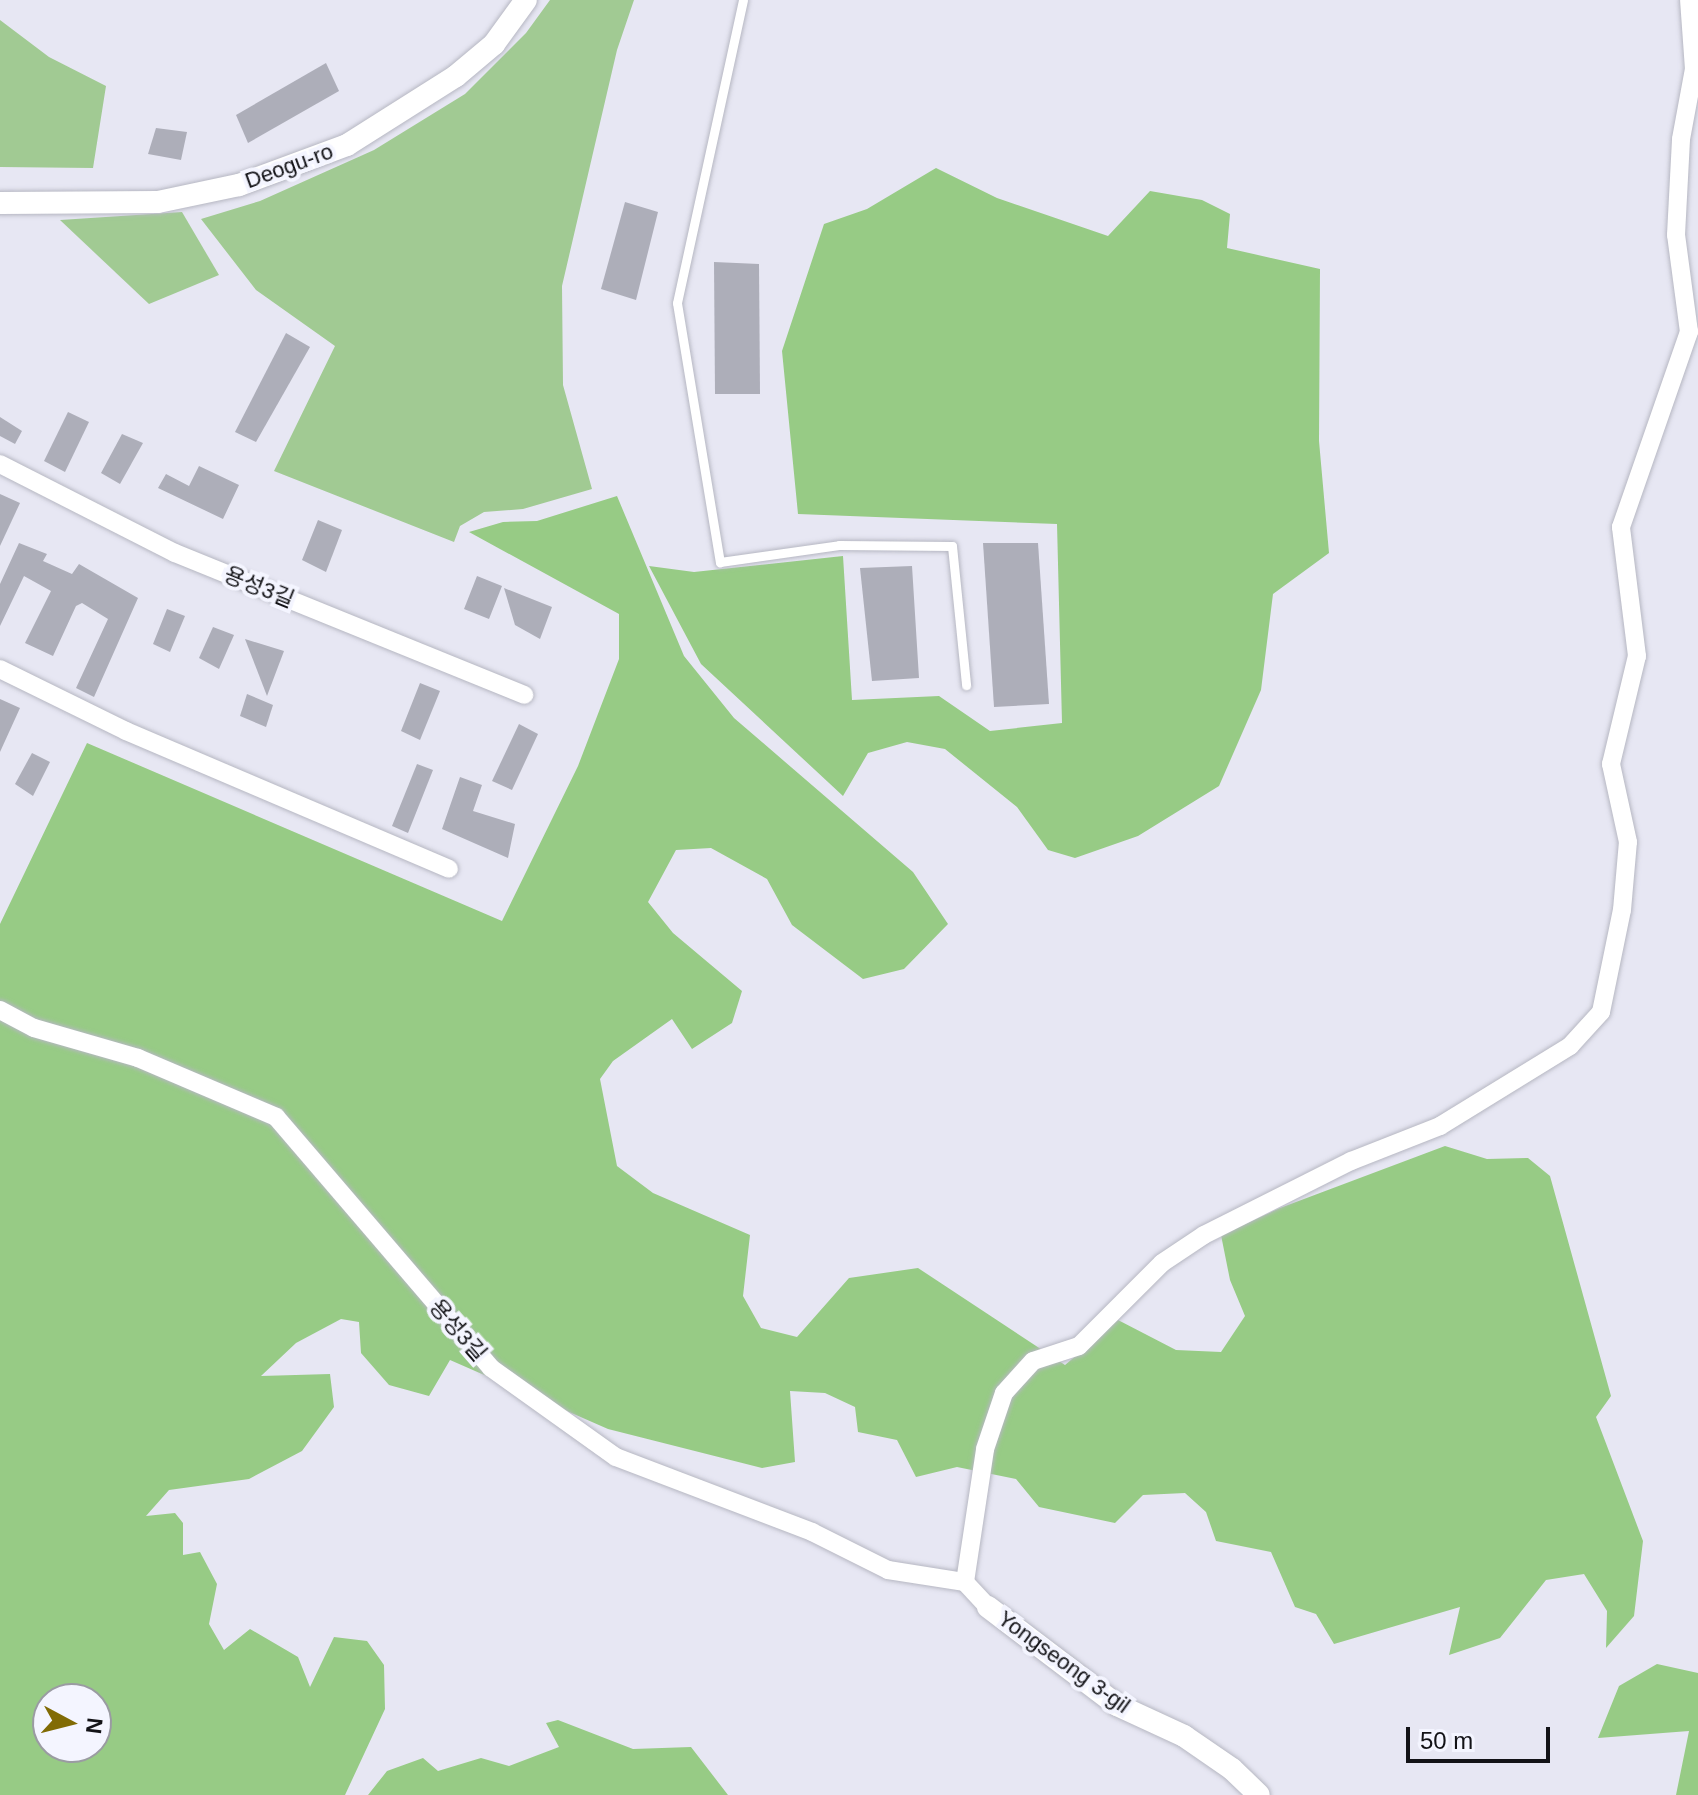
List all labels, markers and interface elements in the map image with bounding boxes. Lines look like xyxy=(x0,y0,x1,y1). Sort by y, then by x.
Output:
street label: Deogu-ro xyxy=(241,138,337,194)
street label: 용성3길 xyxy=(220,561,298,613)
street label: 용성3길 xyxy=(424,1294,492,1366)
street label: Yongseong 3-gil xyxy=(993,1605,1135,1719)
north arrow xyxy=(32,1683,112,1763)
scale bar xyxy=(1410,1711,1554,1761)
text: N xyxy=(81,1716,108,1735)
text: 50 m xyxy=(1420,1727,1473,1754)

